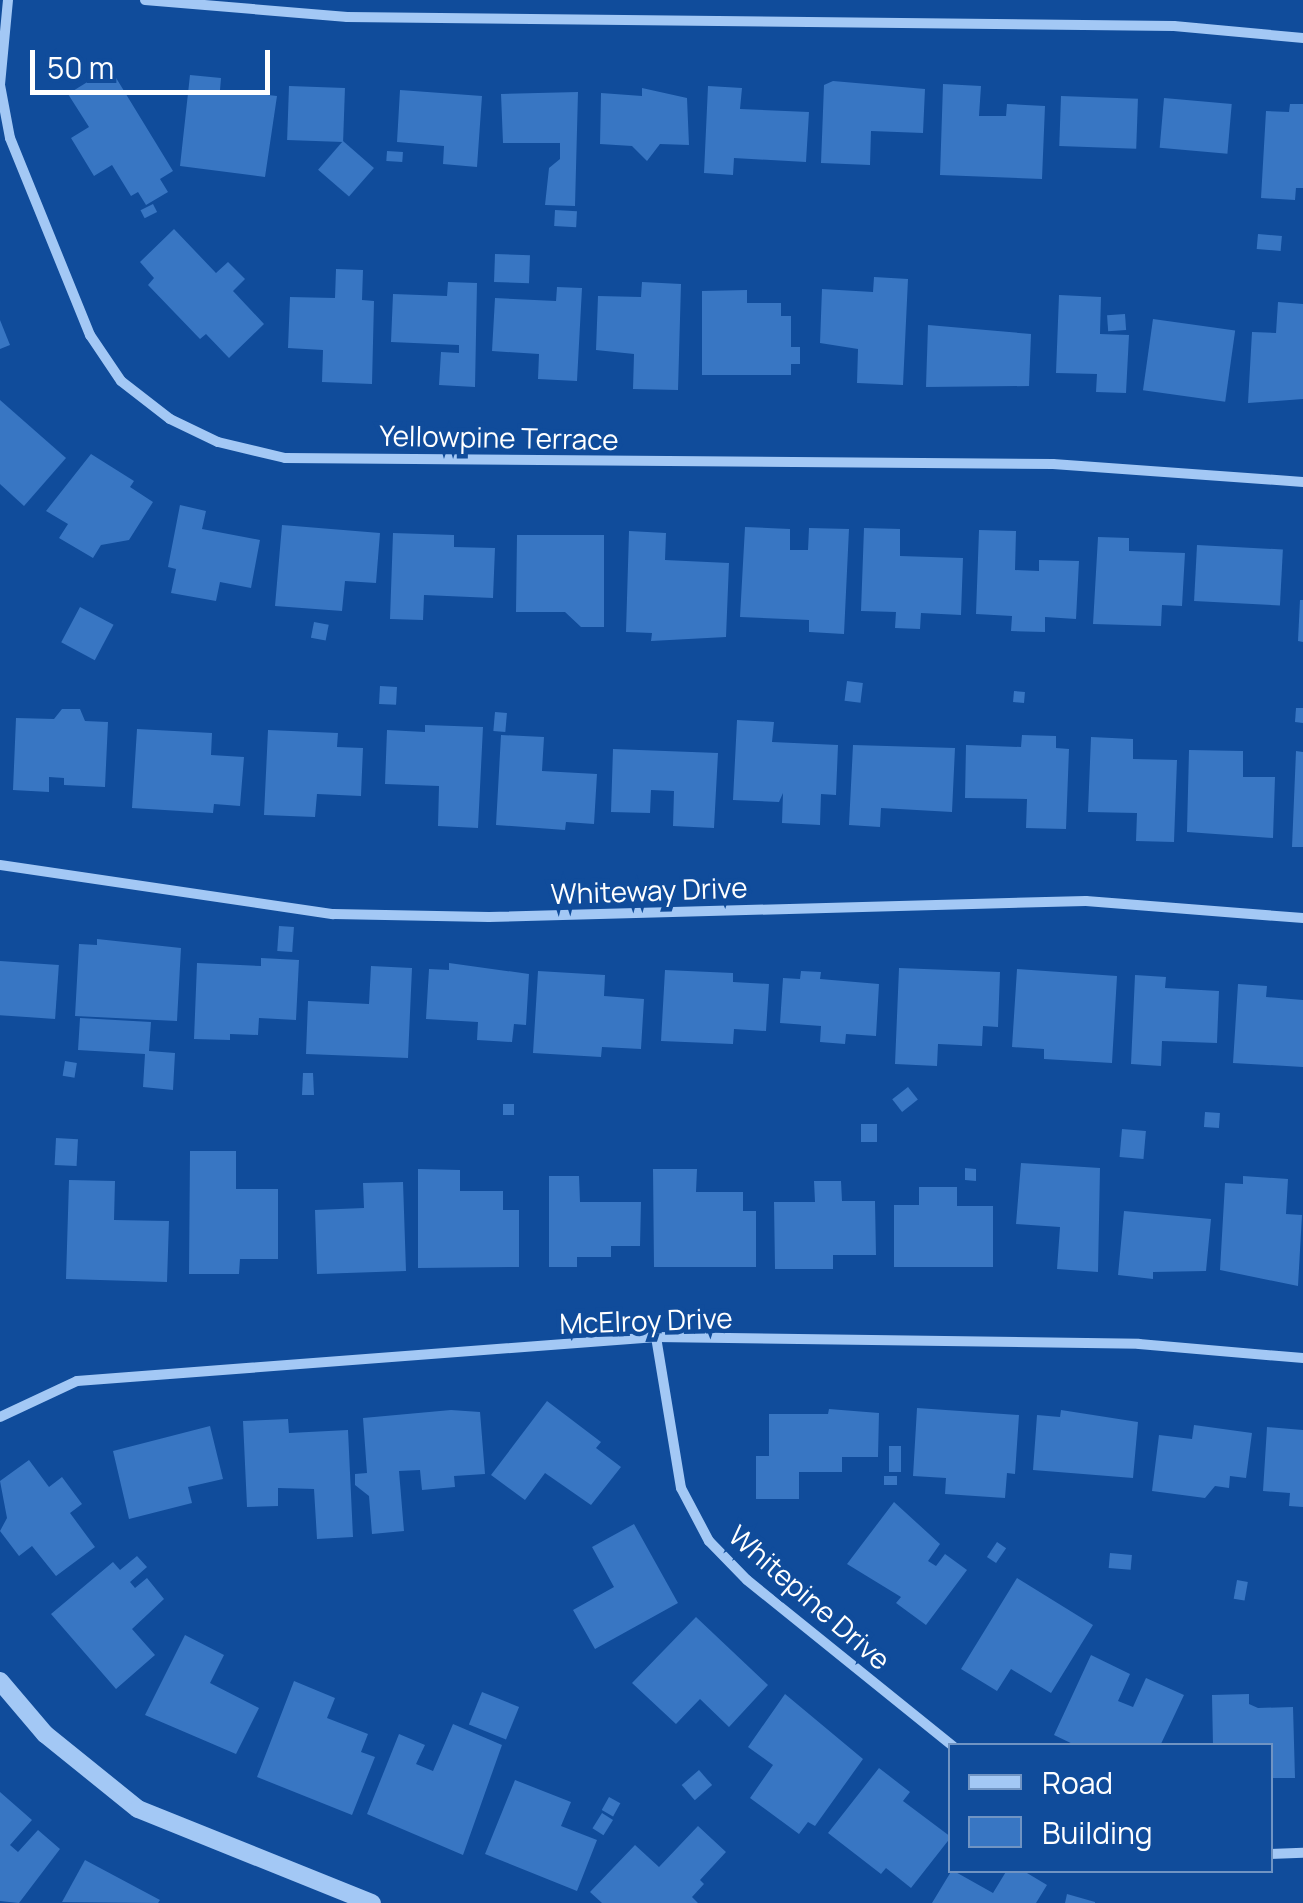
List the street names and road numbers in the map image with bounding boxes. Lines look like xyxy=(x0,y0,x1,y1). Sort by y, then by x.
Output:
street label: Yellowpine Terrace xyxy=(379,418,619,456)
street label: Whiteway Drive xyxy=(550,870,748,910)
street label: McElroy Drive xyxy=(559,1300,733,1340)
street label: Whitepine Drive xyxy=(722,1518,898,1676)

